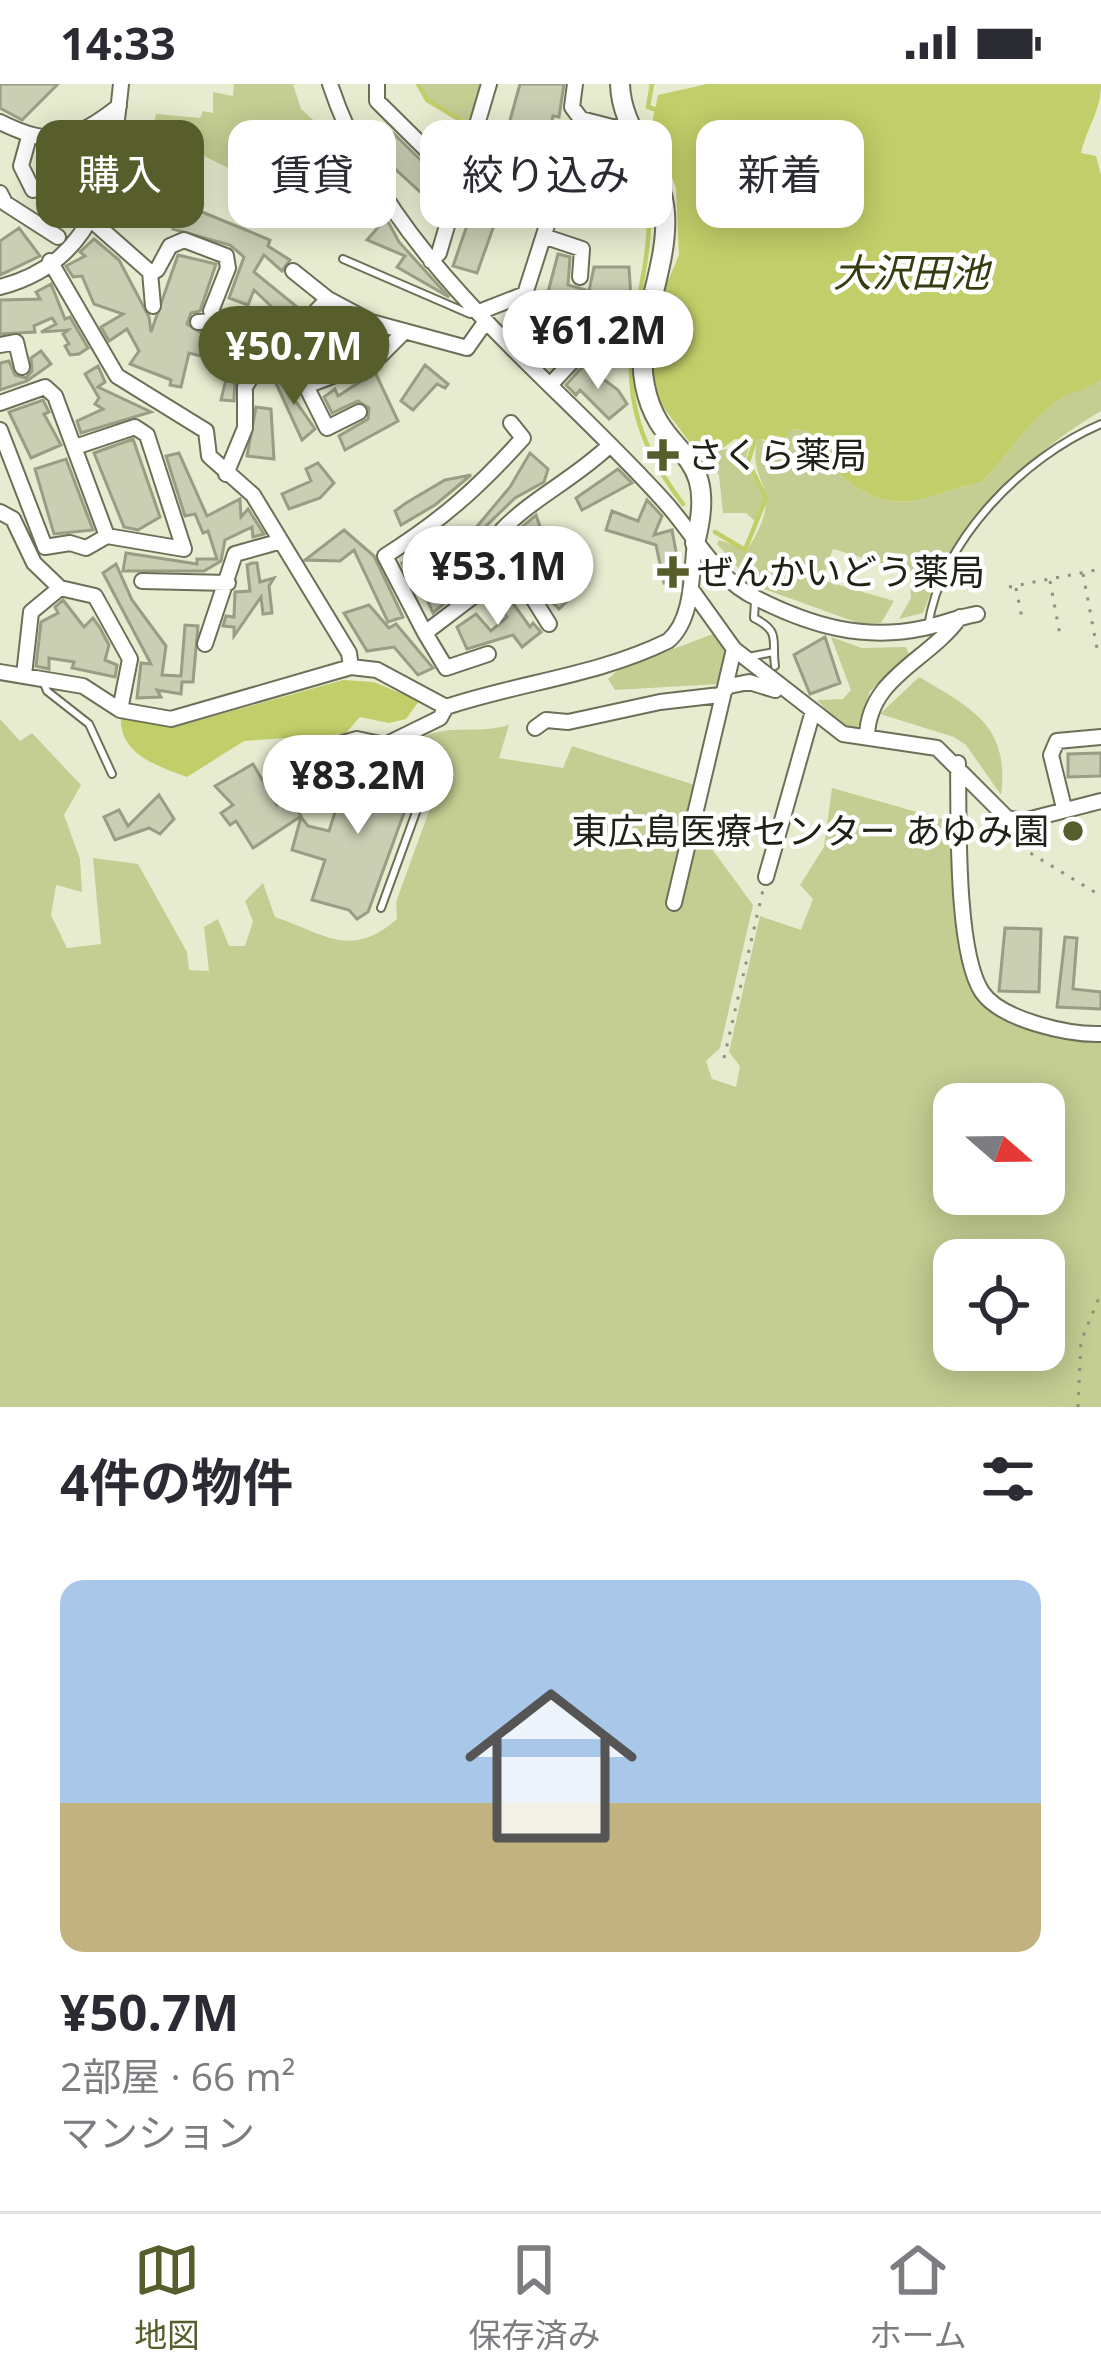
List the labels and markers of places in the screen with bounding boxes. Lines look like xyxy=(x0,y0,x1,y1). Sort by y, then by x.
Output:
pin: ¥61.2M xyxy=(500,290,696,392)
pin: ¥50.7M xyxy=(196,306,392,408)
place label: さくら薬局 xyxy=(687,430,867,479)
marker: さくら薬局 xyxy=(650,442,676,468)
pin: ¥53.1M xyxy=(400,526,596,628)
place label: ぜんかいどう薬局 xyxy=(697,547,985,596)
marker: ぜんかいどう薬局 xyxy=(660,559,686,585)
pin: ¥83.2M xyxy=(260,735,456,837)
place label: 東広島医療センター あゆみ園 xyxy=(572,806,1049,855)
marker: 東広島医療センター あゆみ園 xyxy=(1060,818,1086,844)

